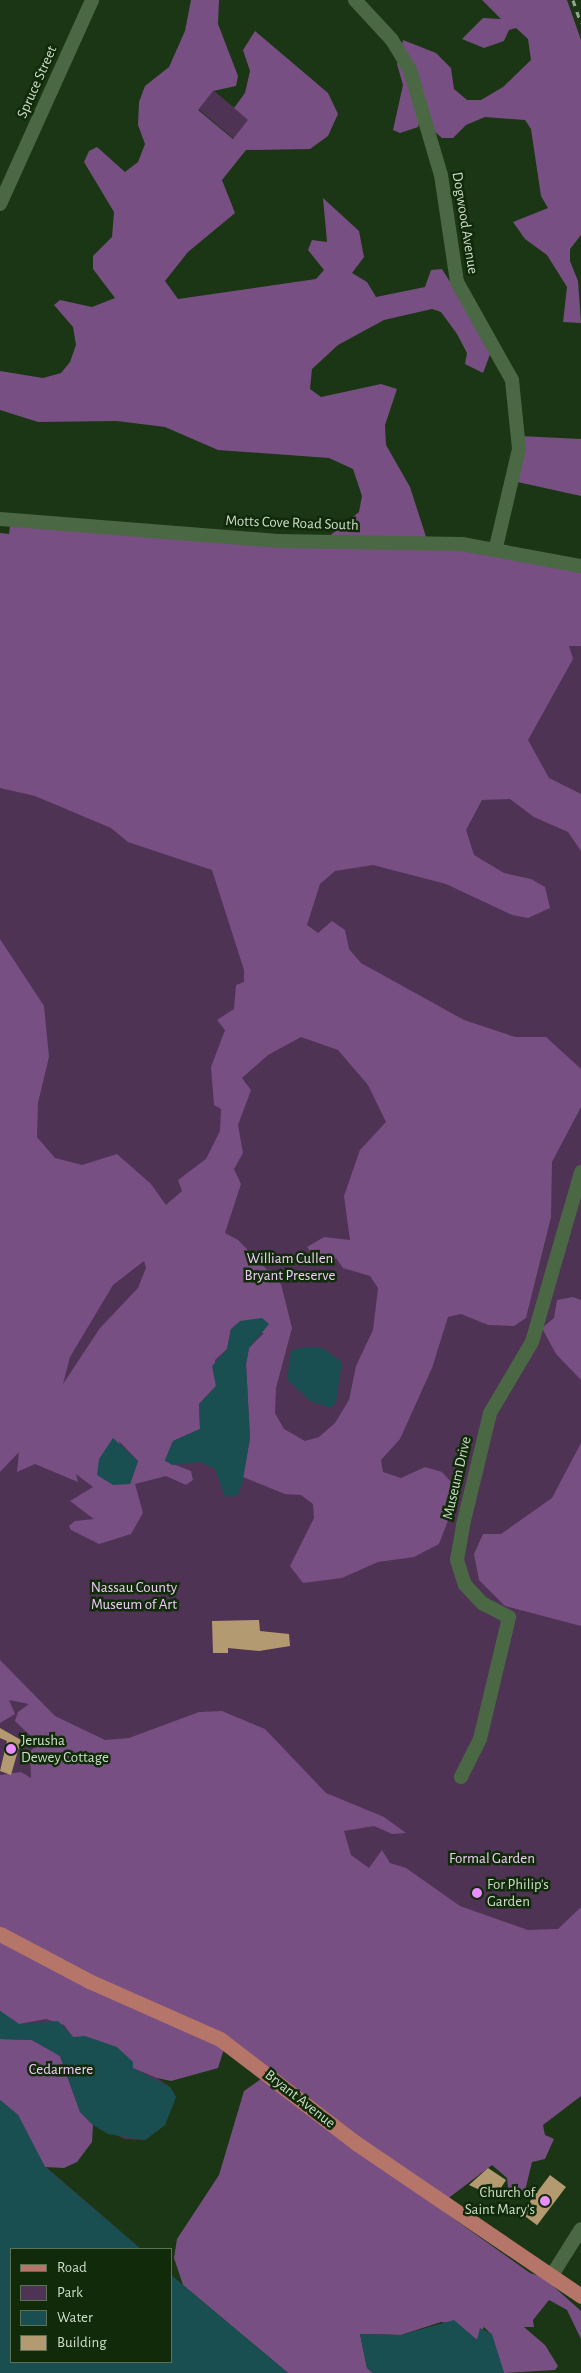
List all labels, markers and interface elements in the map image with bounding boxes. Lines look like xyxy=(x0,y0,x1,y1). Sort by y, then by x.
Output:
street label: Spruce Street xyxy=(13,43,61,121)
street label: Dogwood Avenue xyxy=(448,171,482,275)
street label: Motts Cove Road South xyxy=(225,512,359,534)
park label: William Cullen Bryant Preserve xyxy=(245,1249,335,1284)
street label: Museum Drive xyxy=(439,1435,475,1521)
park label: Nassau County Museum of Art xyxy=(91,1578,177,1613)
place label: Jerusha Dewey Cottage xyxy=(21,1731,109,1766)
marker: Jerusha Dewey Cottage xyxy=(5,1743,17,1755)
park label: Formal Garden xyxy=(449,1850,535,1868)
place label: For Philip's Garden xyxy=(487,1875,549,1910)
marker: For Philip's Garden xyxy=(471,1887,483,1899)
park label: Cedarmere xyxy=(29,2061,93,2079)
street label: Bryant Avenue xyxy=(261,2066,339,2132)
place label: Church of Saint Mary's xyxy=(465,2183,535,2218)
marker: Church of Saint Mary's xyxy=(539,2195,551,2207)
legend xyxy=(10,2248,172,2363)
text: Road xyxy=(57,2260,87,2275)
text: Park xyxy=(57,2285,83,2300)
text: Water xyxy=(57,2310,93,2325)
text: Building xyxy=(57,2335,107,2350)

